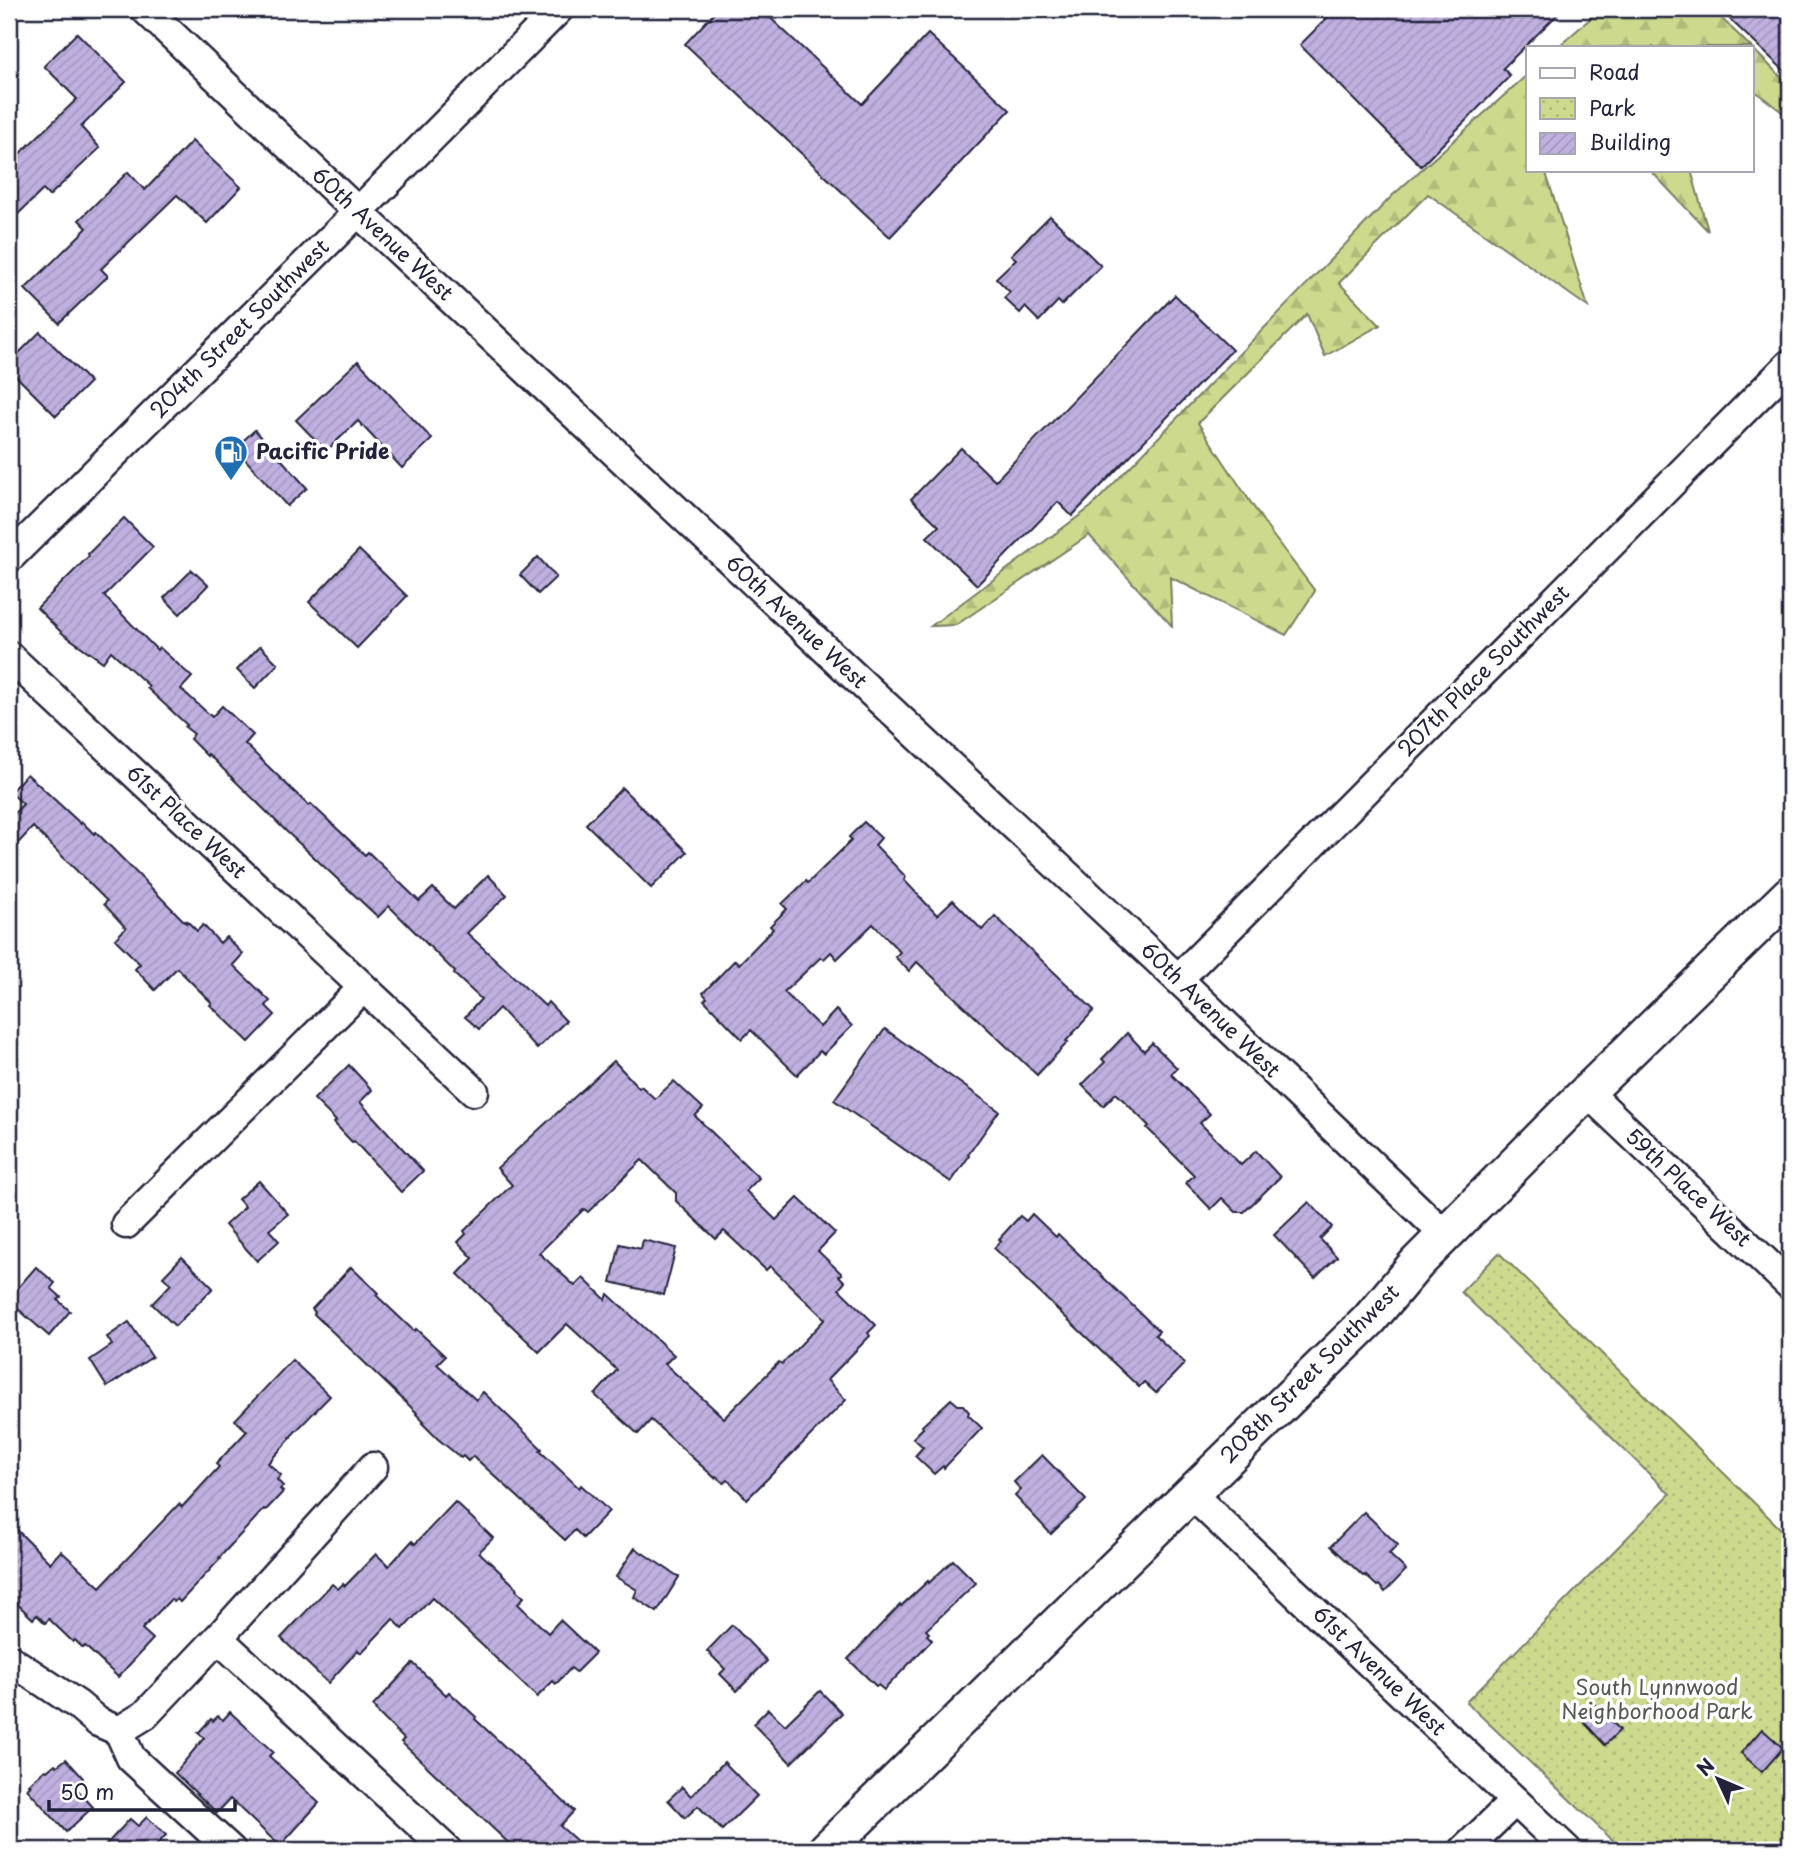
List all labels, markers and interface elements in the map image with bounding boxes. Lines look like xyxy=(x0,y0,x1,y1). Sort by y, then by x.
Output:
legend xyxy=(1526,46,1754,172)
text: Road xyxy=(1589,55,1640,87)
text: Park xyxy=(1589,91,1636,123)
text: Building xyxy=(1589,125,1671,157)
street label: 60th Avenue West xyxy=(305,158,462,307)
street label: 204th Street Southwest xyxy=(142,231,336,425)
fuel station icon: Pacific Pride xyxy=(212,433,250,482)
place label: Pacific Pride xyxy=(256,434,389,466)
street label: 60th Avenue West xyxy=(719,546,876,695)
street label: 207th Place Southwest xyxy=(1389,576,1576,763)
street label: 61st Place West xyxy=(120,756,255,885)
street label: 60th Avenue West xyxy=(1134,933,1289,1084)
street label: 59th Place West xyxy=(1619,1120,1759,1253)
street label: 208th Street Southwest xyxy=(1212,1276,1406,1470)
street label: 61st Avenue West xyxy=(1306,1597,1455,1742)
park label: South Lynnwood Neighborhood Park xyxy=(1561,1670,1753,1726)
north arrow xyxy=(1684,1744,1754,1814)
text: N xyxy=(1690,1751,1720,1782)
scale bar xyxy=(49,1768,234,1812)
text: 50 m xyxy=(60,1775,114,1807)

